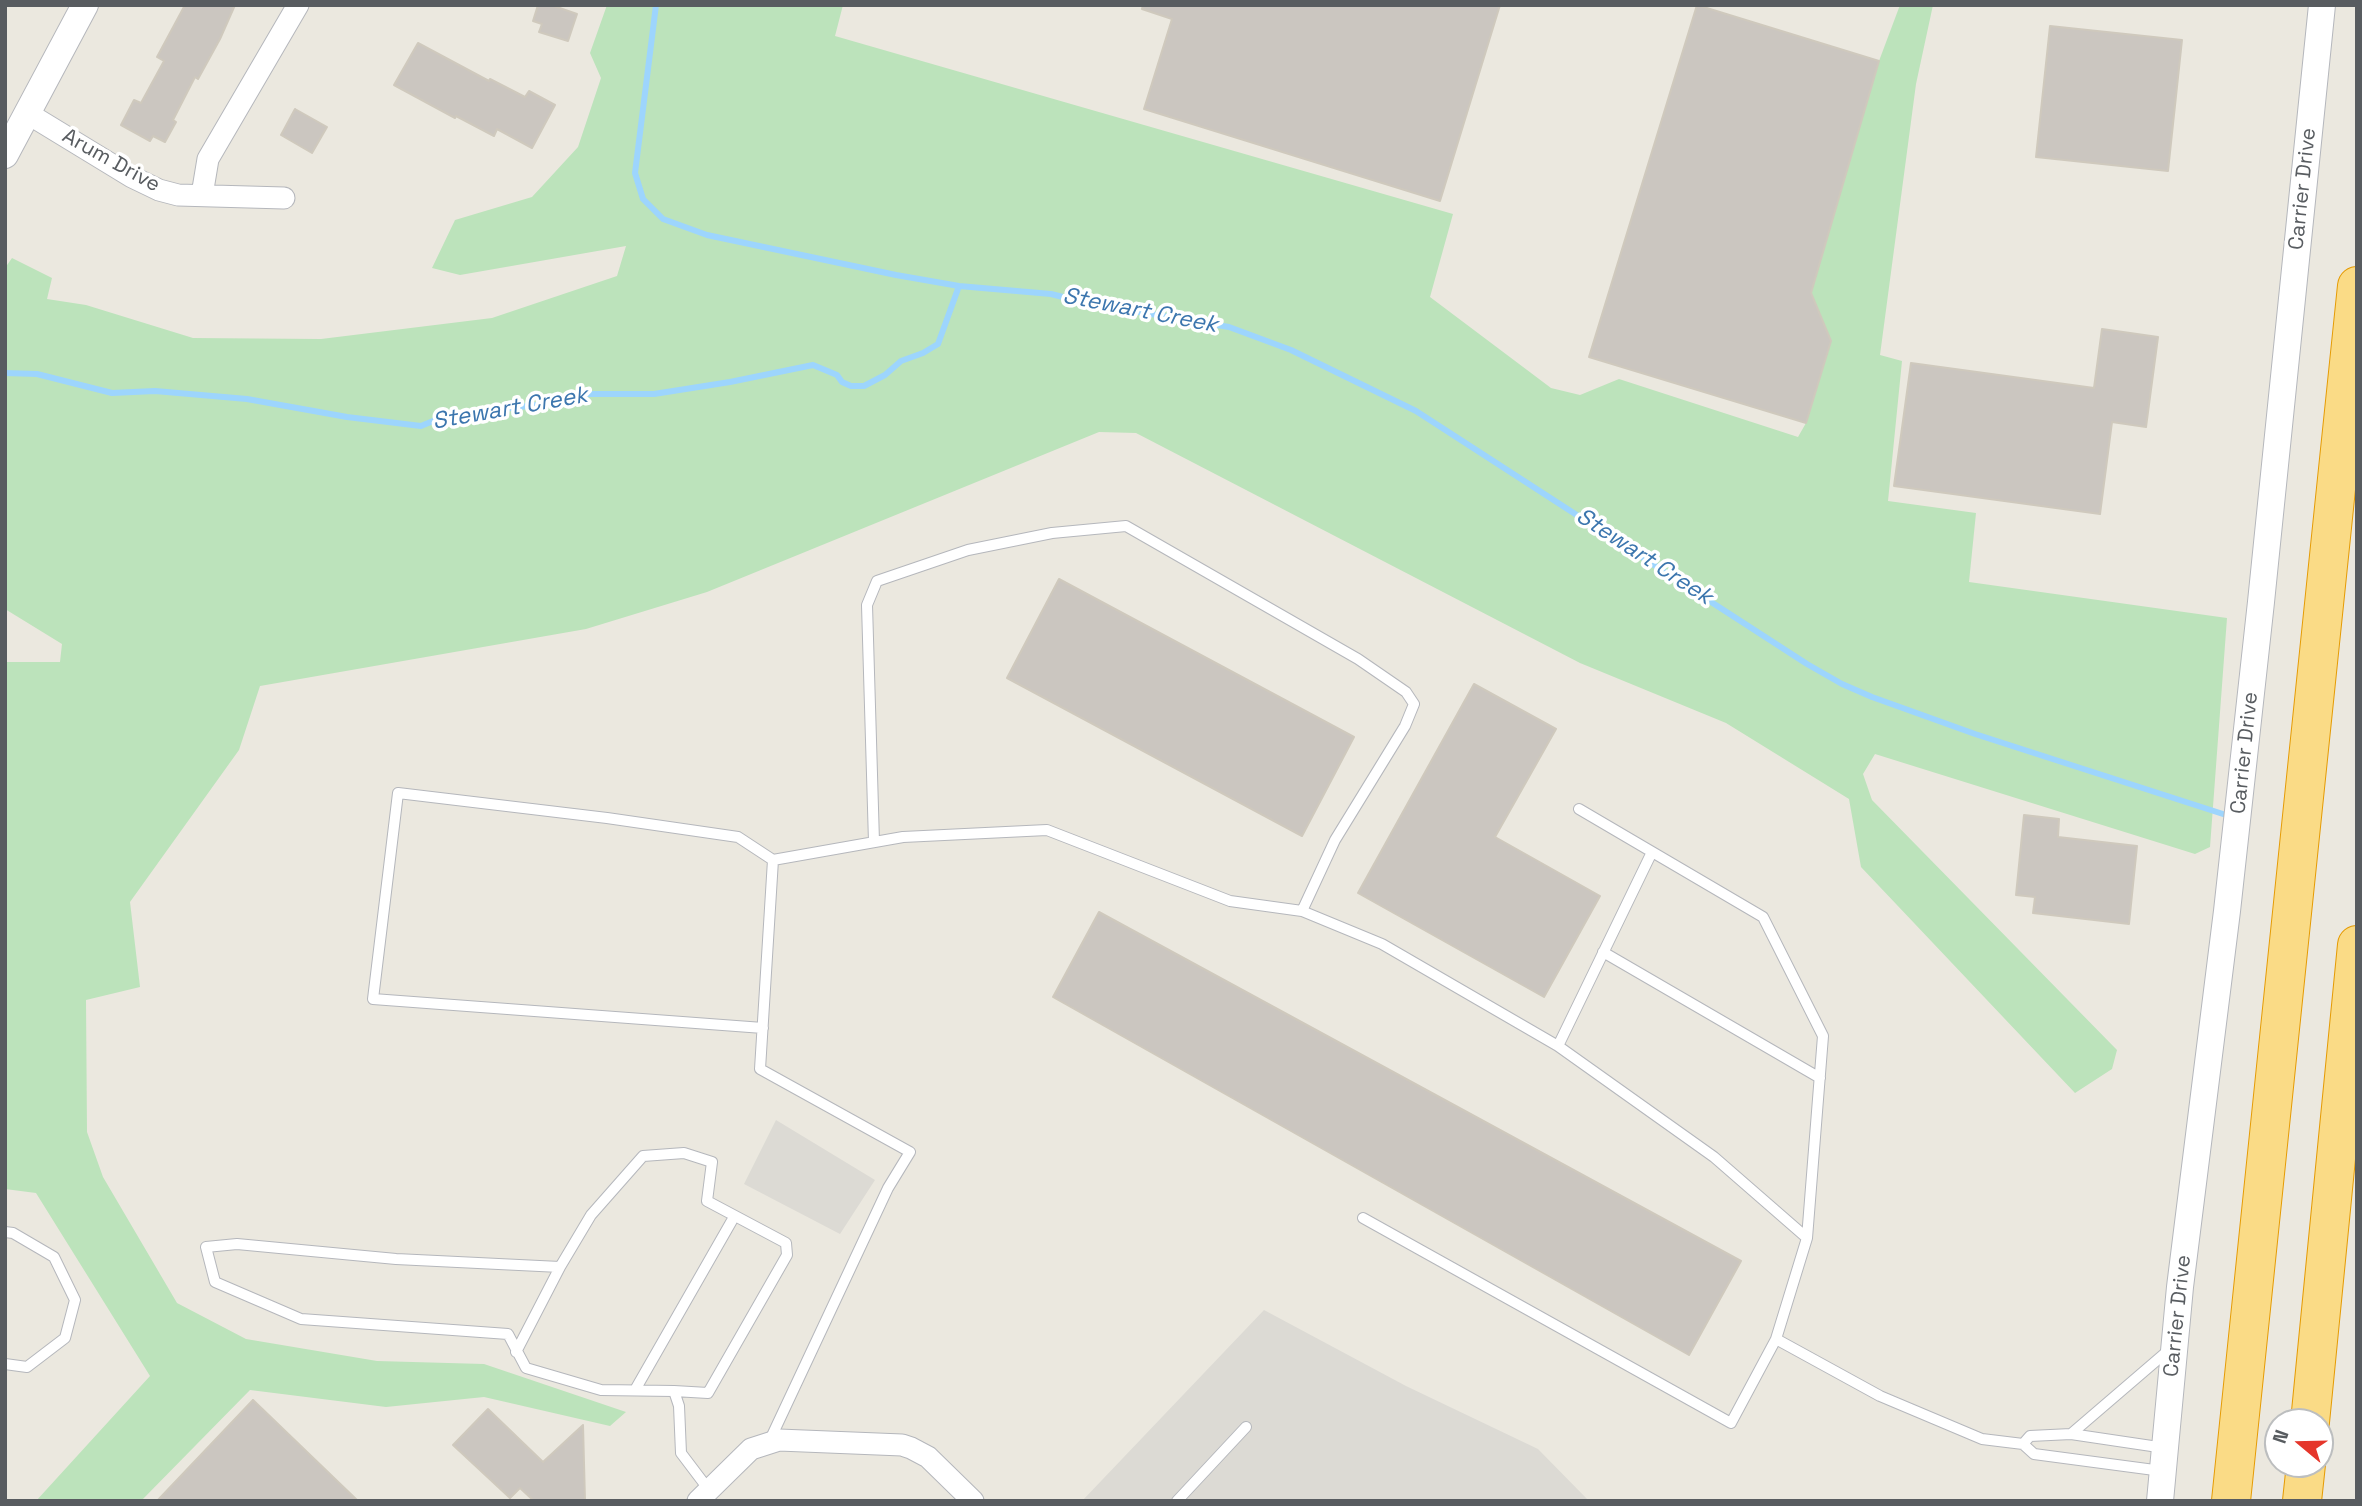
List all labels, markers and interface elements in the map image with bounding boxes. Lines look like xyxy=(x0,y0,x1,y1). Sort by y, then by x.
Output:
street label: Arum Drive xyxy=(58,124,164,198)
street label: Carrier Drive xyxy=(2284,127,2322,251)
water label: Stewart Creek xyxy=(1060,282,1220,340)
water label: Stewart Creek xyxy=(430,382,590,436)
water label: Stewart Creek xyxy=(1571,503,1717,611)
street label: Carrier Drive xyxy=(2226,691,2264,815)
street label: Carrier Drive xyxy=(2159,1254,2197,1378)
north arrow xyxy=(2264,1408,2334,1478)
text: N xyxy=(2267,1427,2294,1447)

